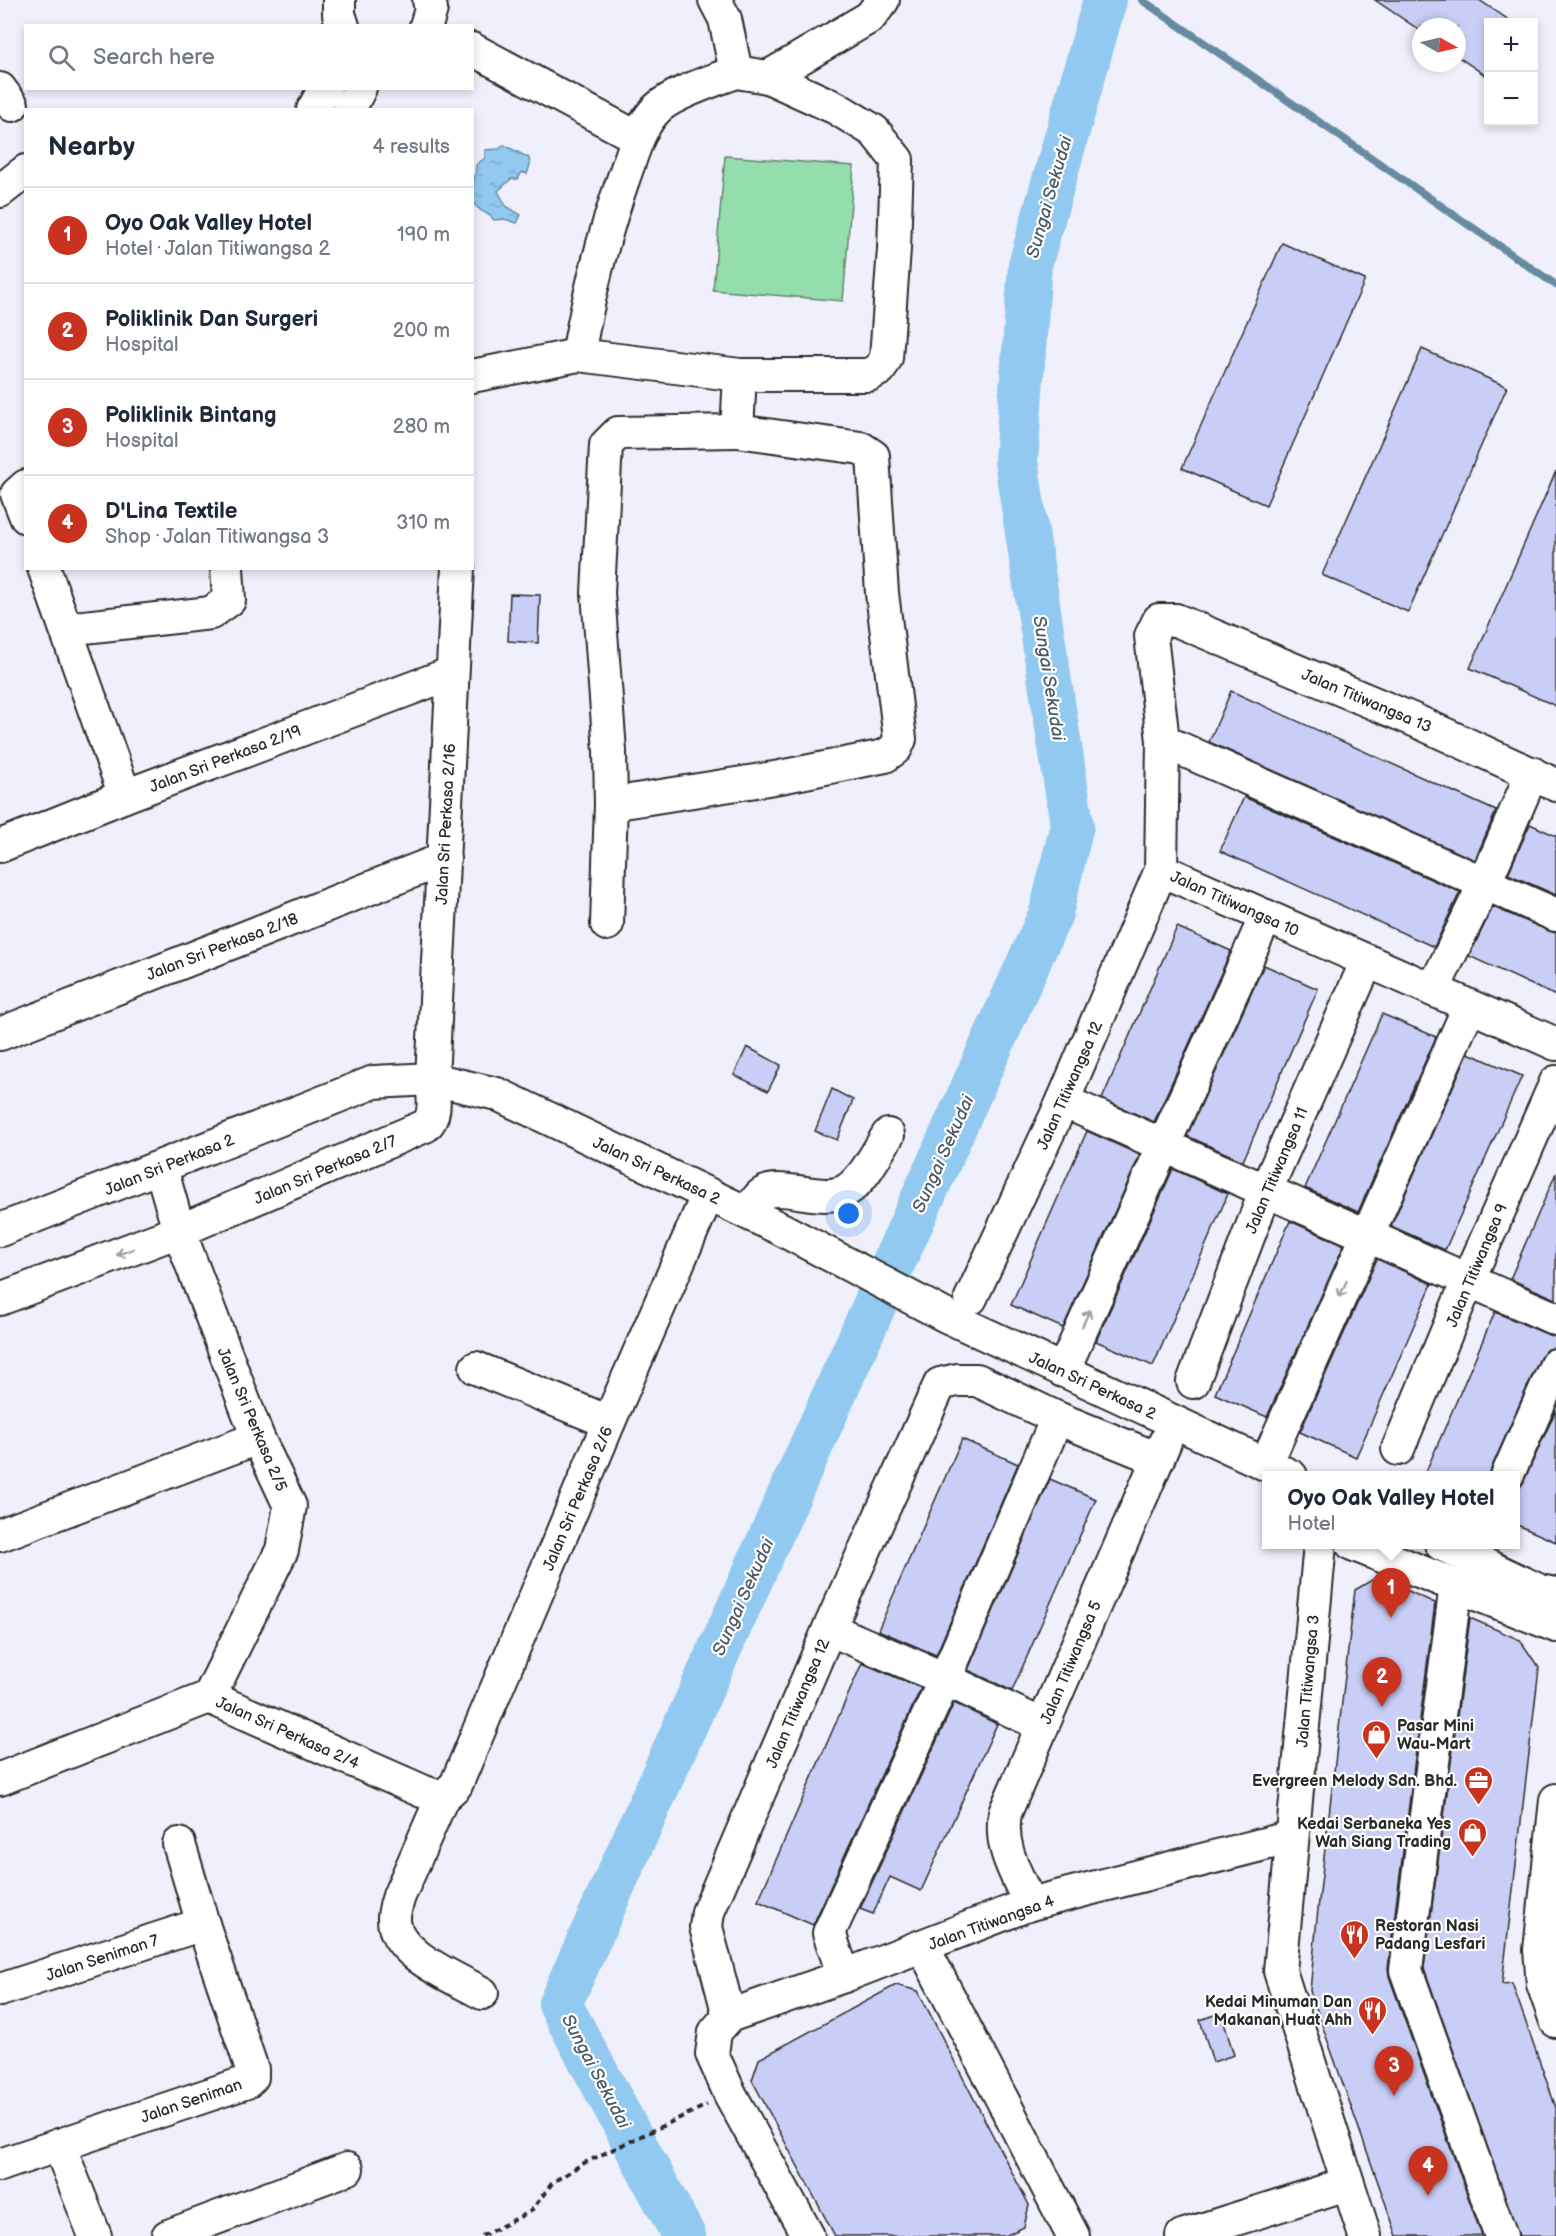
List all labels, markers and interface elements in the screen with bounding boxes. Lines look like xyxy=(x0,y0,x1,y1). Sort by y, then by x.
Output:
north arrow xyxy=(1412,18,1466,72)
map controls xyxy=(1484,18,1538,126)
button: + xyxy=(1484,18,1538,72)
search box xyxy=(24,24,474,90)
icon: search xyxy=(45,41,78,74)
text: Search here xyxy=(93,44,215,71)
button: − xyxy=(1484,72,1538,126)
text: Nearby xyxy=(48,132,135,163)
water label: Sungai Sekudai xyxy=(1022,133,1077,261)
text: 4 results xyxy=(372,135,450,159)
text: Oyo Oak Valley Hotel xyxy=(105,210,312,237)
text: 1 xyxy=(63,223,72,247)
text: 190 m xyxy=(397,223,450,247)
text: Hotel · Jalan Titiwangsa 2 xyxy=(105,237,330,261)
text: Poliklinik Dan Surgeri xyxy=(105,306,318,333)
text: 2 xyxy=(62,319,73,343)
text: 200 m xyxy=(393,319,450,343)
text: Hospital xyxy=(105,333,178,357)
text: Poliklinik Bintang xyxy=(105,402,276,429)
text: 3 xyxy=(62,415,73,439)
text: 280 m xyxy=(393,415,450,439)
text: Hospital xyxy=(105,429,178,453)
text: D'Lina Textile xyxy=(105,498,237,525)
text: 4 xyxy=(62,511,73,535)
text: 310 m xyxy=(396,511,450,535)
text: Shop · Jalan Titiwangsa 3 xyxy=(105,525,329,549)
water label: Sungai Sekudai xyxy=(1028,614,1069,743)
street label: Jalan Titiwangsa 13 xyxy=(1299,665,1434,737)
street label: Jalan Sri Perkasa 2/19 xyxy=(147,722,304,797)
street label: Jalan Sri Perkasa 2/16 xyxy=(433,743,460,905)
street label: Jalan Titiwangsa 10 xyxy=(1167,867,1302,941)
street label: Jalan Sri Perkasa 2/18 xyxy=(144,910,301,985)
street label: Jalan Titiwangsa 12 xyxy=(1033,1018,1107,1153)
water label: Sungai Sekudai xyxy=(908,1091,979,1216)
street label: Jalan Titiwangsa 11 xyxy=(1242,1105,1313,1237)
street label: Jalan Sri Perkasa 2 xyxy=(102,1130,238,1200)
street label: Jalan Sri Perkasa 2/7 xyxy=(251,1132,400,1209)
street label: Jalan Sri Perkasa 2 xyxy=(590,1134,724,1209)
your location xyxy=(834,1199,863,1228)
street label: Jalan Titiwangsa 9 xyxy=(1443,1201,1512,1330)
one-way arrow xyxy=(116,1247,134,1258)
one-way arrow xyxy=(1337,1280,1348,1298)
one-way arrow xyxy=(1081,1309,1093,1327)
street label: Jalan Sri Perkasa 2/5 xyxy=(213,1345,291,1494)
street label: Jalan Sri Perkasa 2 xyxy=(1026,1349,1160,1424)
street label: Jalan Sri Perkasa 2/6 xyxy=(539,1423,618,1574)
popup xyxy=(1262,1471,1520,1549)
text: Oyo Oak Valley Hotel xyxy=(1288,1485,1495,1512)
text: Hotel xyxy=(1288,1512,1335,1536)
water label: Sungai Sekudai xyxy=(708,1534,779,1659)
pin: 1 xyxy=(1372,1568,1410,1618)
street label: Jalan Titiwangsa 5 xyxy=(1037,1598,1106,1727)
street label: Jalan Titiwangsa 3 xyxy=(1293,1614,1324,1748)
street label: Jalan Titiwangsa 12 xyxy=(763,1636,834,1771)
pin: 2 xyxy=(1362,1658,1402,1707)
street label: Jalan Sri Perkasa 2/4 xyxy=(213,1693,362,1774)
place label: Pasar Mini Wau-Mart xyxy=(1397,1717,1474,1754)
shop icon: Pasar Mini Wau-Mart xyxy=(1360,1718,1392,1760)
office icon: Evergreen Melody Sdn. Bhd. xyxy=(1462,1764,1494,1806)
place label: Evergreen Melody Sdn. Bhd. xyxy=(1252,1772,1457,1791)
place label: Kedai Serbaneka Yes Wah Siang Trading xyxy=(1297,1815,1451,1852)
shop icon: Kedai Serbaneka Yes Wah Siang Trading xyxy=(1456,1816,1488,1858)
street label: Jalan Titiwangsa 4 xyxy=(926,1892,1057,1955)
place label: Restoran Nasi Padang Lesfari xyxy=(1375,1917,1485,1954)
restaurant icon: Restoran Nasi Padang Lesfari xyxy=(1338,1918,1370,1960)
street label: Jalan Seniman 7 xyxy=(44,1931,161,1986)
place label: Kedai Minuman Dan Makanan Huat Ahh xyxy=(1205,1993,1352,2030)
restaurant icon: Kedai Minuman Dan Makanan Huat Ahh xyxy=(1357,1994,1389,2036)
water label: Sungai Sekudai xyxy=(557,2011,635,2133)
pin: 3 xyxy=(1374,2046,1414,2096)
street label: Jalan Seniman xyxy=(138,2075,245,2128)
pin: 4 xyxy=(1408,2146,1448,2196)

